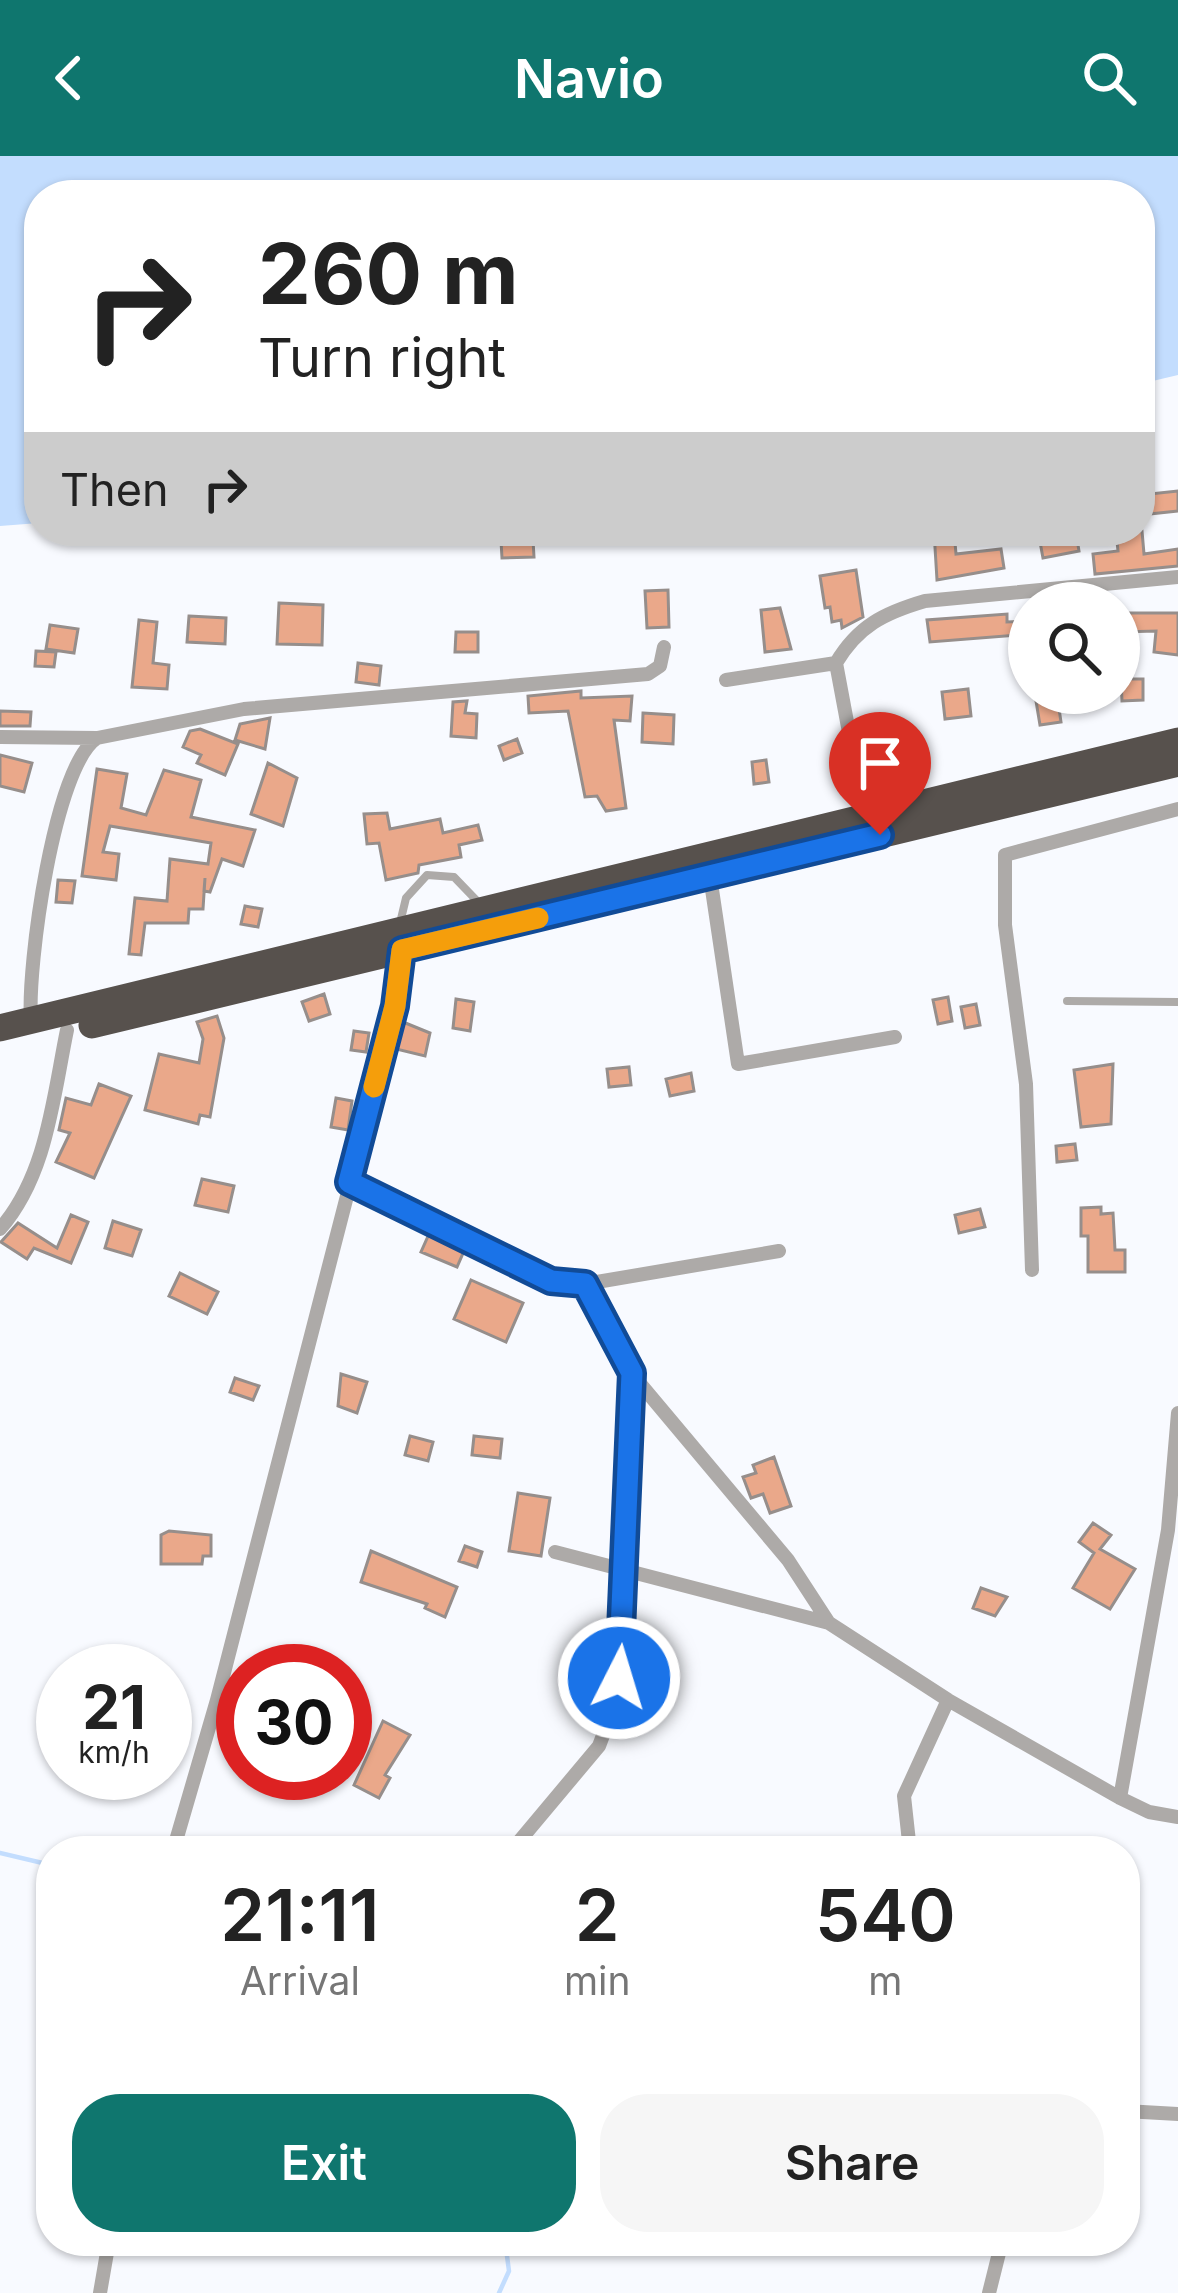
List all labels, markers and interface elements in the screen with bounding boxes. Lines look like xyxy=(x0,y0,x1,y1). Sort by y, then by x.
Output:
icon: back xyxy=(36,45,102,111)
icon: search xyxy=(1076,45,1142,111)
text: Navio xyxy=(514,46,664,111)
text: 260 m xyxy=(258,223,519,324)
icon: right xyxy=(60,228,216,384)
text: Turn right xyxy=(258,325,506,390)
icon: right xyxy=(192,456,258,522)
text: Then xyxy=(60,462,168,517)
map controls xyxy=(1008,582,1140,714)
button: search xyxy=(1008,582,1140,714)
pin xyxy=(829,712,931,835)
icon: arrive xyxy=(847,730,913,796)
position arrow xyxy=(556,1615,682,1741)
speed limit sign: 30 xyxy=(216,1644,372,1800)
text: 21 xyxy=(82,1671,146,1743)
text: km/h xyxy=(78,1734,150,1770)
text: 21:11 xyxy=(220,1871,380,1958)
text: 2 xyxy=(575,1871,620,1958)
text: 540 xyxy=(815,1871,956,1958)
text: Arrival xyxy=(240,1957,360,2004)
text: min xyxy=(564,1957,631,2004)
text: m xyxy=(868,1957,902,2004)
button: Exit xyxy=(72,2094,576,2232)
button: Share xyxy=(600,2094,1104,2232)

